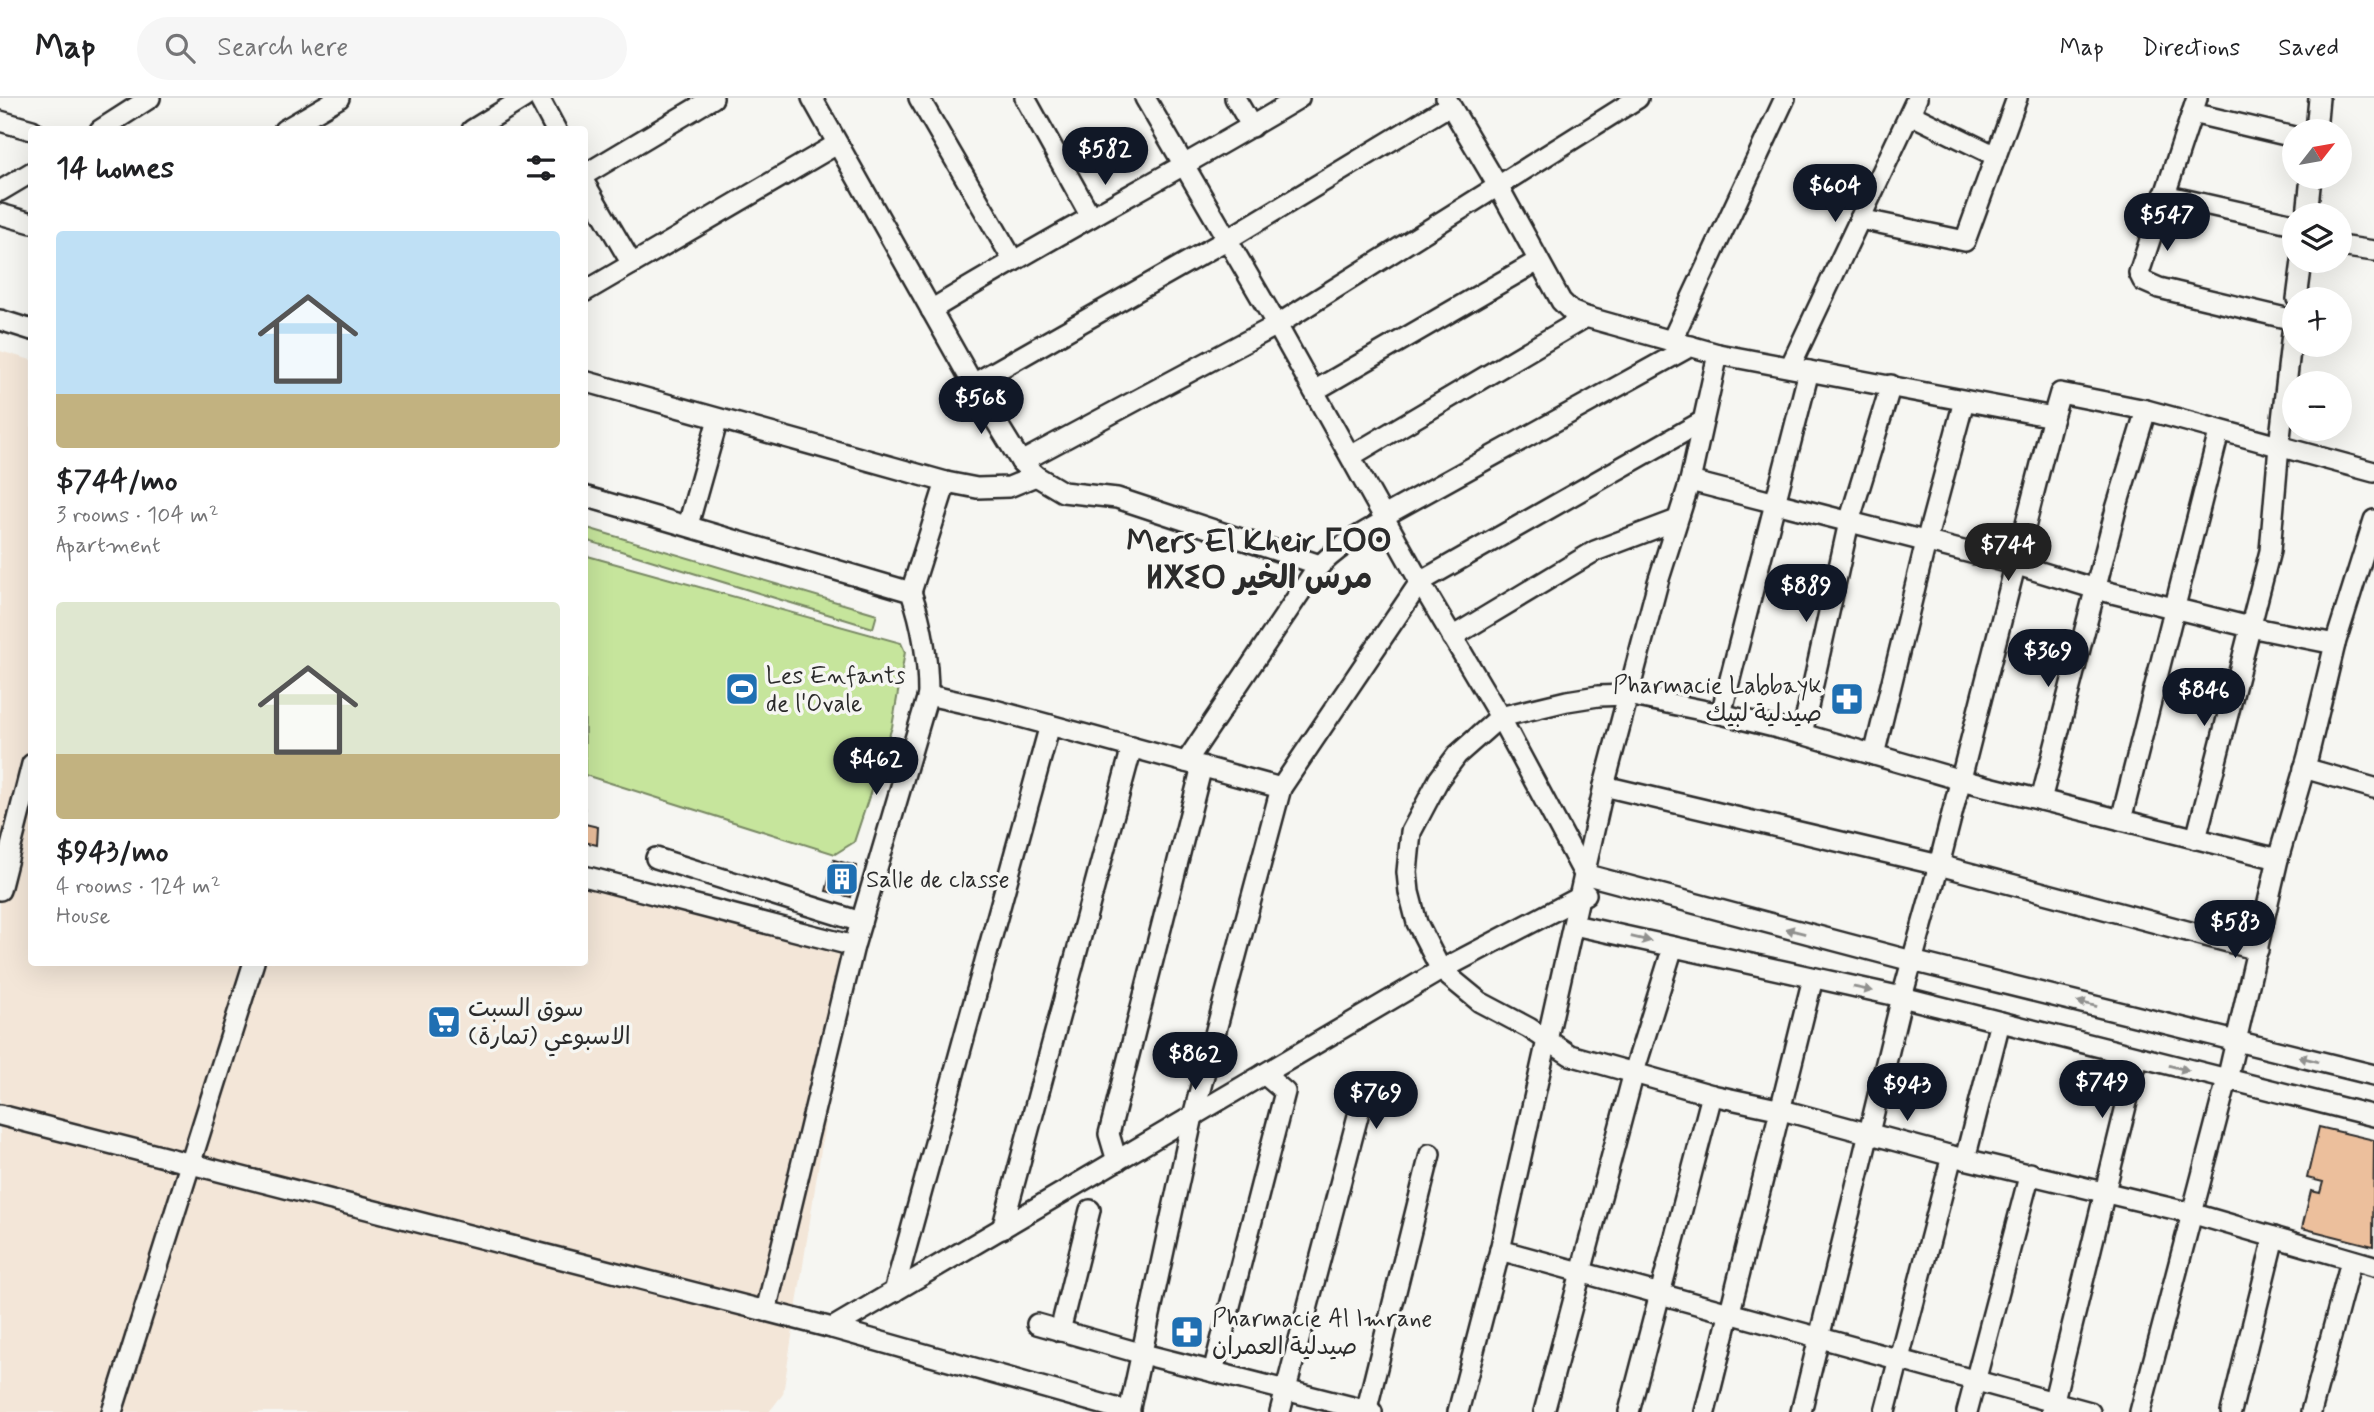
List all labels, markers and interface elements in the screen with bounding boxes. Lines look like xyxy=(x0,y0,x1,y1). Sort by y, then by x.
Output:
search box xyxy=(137,17,627,80)
text: Map xyxy=(35,26,95,70)
icon: search xyxy=(161,29,199,67)
text: Search here xyxy=(217,31,348,65)
text: Map xyxy=(2060,33,2104,64)
text: Directions xyxy=(2142,33,2240,64)
text: Saved xyxy=(2278,33,2339,64)
north arrow xyxy=(2282,119,2352,189)
map controls xyxy=(2282,119,2352,441)
pin: $582 xyxy=(1064,127,1146,187)
text: $582 xyxy=(1078,135,1132,165)
text: 14 homes xyxy=(56,149,174,188)
icon: filters xyxy=(522,149,560,187)
pin: $604 xyxy=(1794,164,1876,224)
text: $604 xyxy=(1809,172,1861,202)
pin: $547 xyxy=(2126,194,2208,253)
text: $547 xyxy=(2140,201,2194,231)
button: layers xyxy=(2282,203,2352,273)
icon: home xyxy=(245,276,371,402)
button: + xyxy=(2282,287,2352,357)
button: − xyxy=(2282,371,2352,441)
pin: $568 xyxy=(940,376,1022,436)
text: $568 xyxy=(955,384,1007,414)
text: $744/mo xyxy=(56,462,178,501)
text: 3 rooms · 104 m² xyxy=(56,501,219,531)
district label: Mers El Kheir ⵎⵔⵙ ⵍⵅⵉⵔ مرس الخير xyxy=(1126,521,1392,600)
pin: $744 xyxy=(1967,524,2049,583)
text: Apartment xyxy=(56,531,161,561)
text: $744 xyxy=(1980,531,2036,561)
pin: $889 xyxy=(1765,564,1847,624)
text: $889 xyxy=(1780,572,1832,602)
pin: $369 xyxy=(2007,630,2089,689)
text: $369 xyxy=(2024,637,2072,667)
icon: home xyxy=(245,647,371,773)
place label: Les Enfants de l'Ovale xyxy=(766,661,906,720)
pin: $846 xyxy=(2163,668,2245,728)
sports icon: Les Enfants de l'Ovale xyxy=(723,670,761,708)
place label: Pharmacie Labbayk صيدلية لبيك xyxy=(1613,671,1822,730)
text: $846 xyxy=(2178,676,2230,706)
pharmacy icon: Pharmacie Labbayk صيدلية لبيك xyxy=(1828,680,1866,718)
pin: $462 xyxy=(835,738,917,797)
text: $462 xyxy=(849,745,903,775)
text: $943/mo xyxy=(56,833,169,872)
building icon: Salle de classe xyxy=(823,860,861,898)
place label: Salle de classe xyxy=(866,865,1010,896)
text: 4 rooms · 124 m² xyxy=(56,872,221,902)
pin: $583 xyxy=(2194,900,2276,960)
text: House xyxy=(56,902,110,932)
text: $583 xyxy=(2210,908,2260,938)
one-way arrow xyxy=(1784,925,1806,936)
one-way arrow xyxy=(1630,934,1652,945)
one-way arrow xyxy=(1852,983,1874,994)
place label: سوق السبت الاسبوعي (تمارة) xyxy=(468,994,631,1057)
one-way arrow xyxy=(2076,998,2098,1009)
supermarket icon: سوق السبت الاسبوعي (تمارة) xyxy=(425,1003,463,1041)
pin: $862 xyxy=(1154,1032,1236,1092)
text: $862 xyxy=(1169,1040,1221,1070)
one-way arrow xyxy=(2297,1053,2319,1064)
pin: $749 xyxy=(2061,1060,2143,1120)
pin: $943 xyxy=(1866,1063,1948,1123)
one-way arrow xyxy=(2168,1063,2190,1074)
text: $749 xyxy=(2075,1068,2129,1098)
text: $943 xyxy=(1883,1071,1931,1101)
pin: $769 xyxy=(1335,1072,1417,1131)
text: $769 xyxy=(1350,1079,1402,1109)
place label: Pharmacie Al Imrane صيدلية العمران xyxy=(1212,1304,1432,1363)
pharmacy icon: Pharmacie Al Imrane صيدلية العمران xyxy=(1168,1313,1206,1351)

